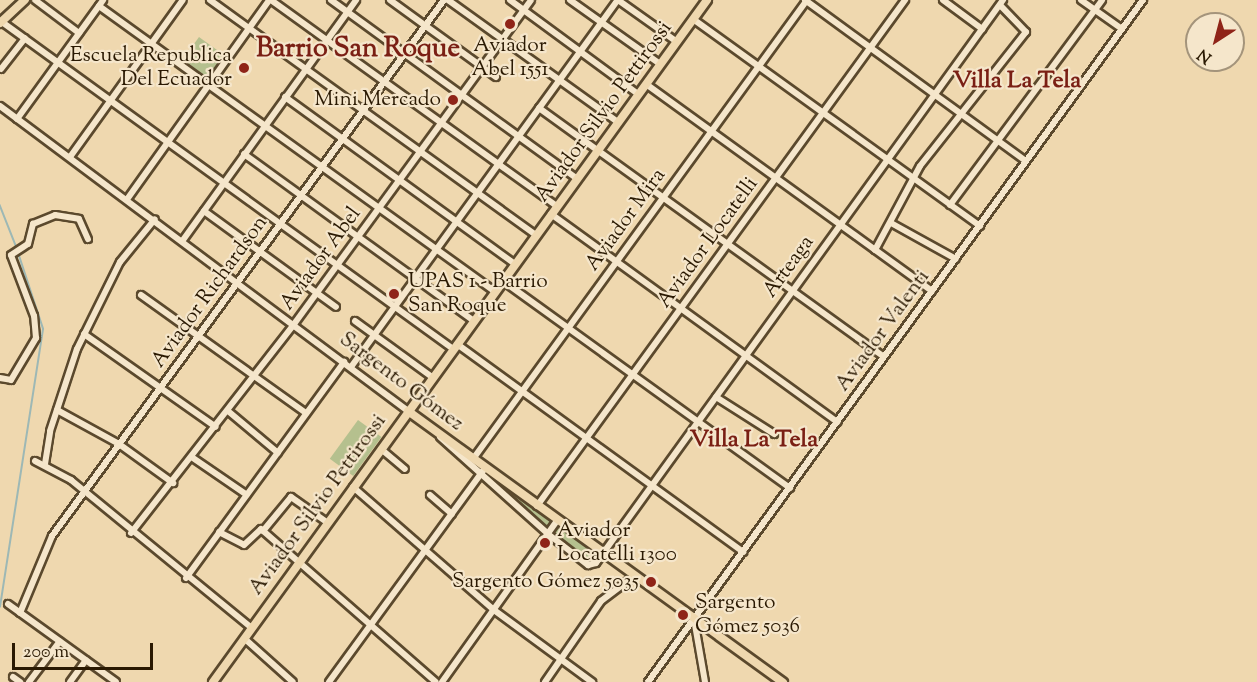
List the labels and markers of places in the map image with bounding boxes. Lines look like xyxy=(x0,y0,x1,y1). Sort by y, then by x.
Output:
marker: Aviador Abel 1551 xyxy=(503,17,517,31)
place label: Aviador Abel 1551 xyxy=(471,33,549,83)
place label: Escuela Republica Del Ecuador xyxy=(70,43,232,93)
marker: Escuela Republica Del Ecuador xyxy=(237,61,251,75)
place label: Mini Mercado xyxy=(314,87,441,113)
marker: Mini Mercado xyxy=(446,93,460,107)
place label: UPAS 1 - Barrio San Roque xyxy=(408,269,548,319)
marker: UPAS 1 - Barrio San Roque xyxy=(385,285,403,303)
place label: Aviador Locatelli 1300 xyxy=(557,518,677,568)
marker: Aviador Locatelli 1300 xyxy=(538,536,552,550)
place label: Sargento Gómez 5035 xyxy=(452,569,639,595)
marker: Sargento Gómez 5035 xyxy=(644,575,658,589)
place label: Sargento Gómez 5036 xyxy=(695,590,800,640)
marker: Sargento Gómez 5036 xyxy=(676,608,690,622)

